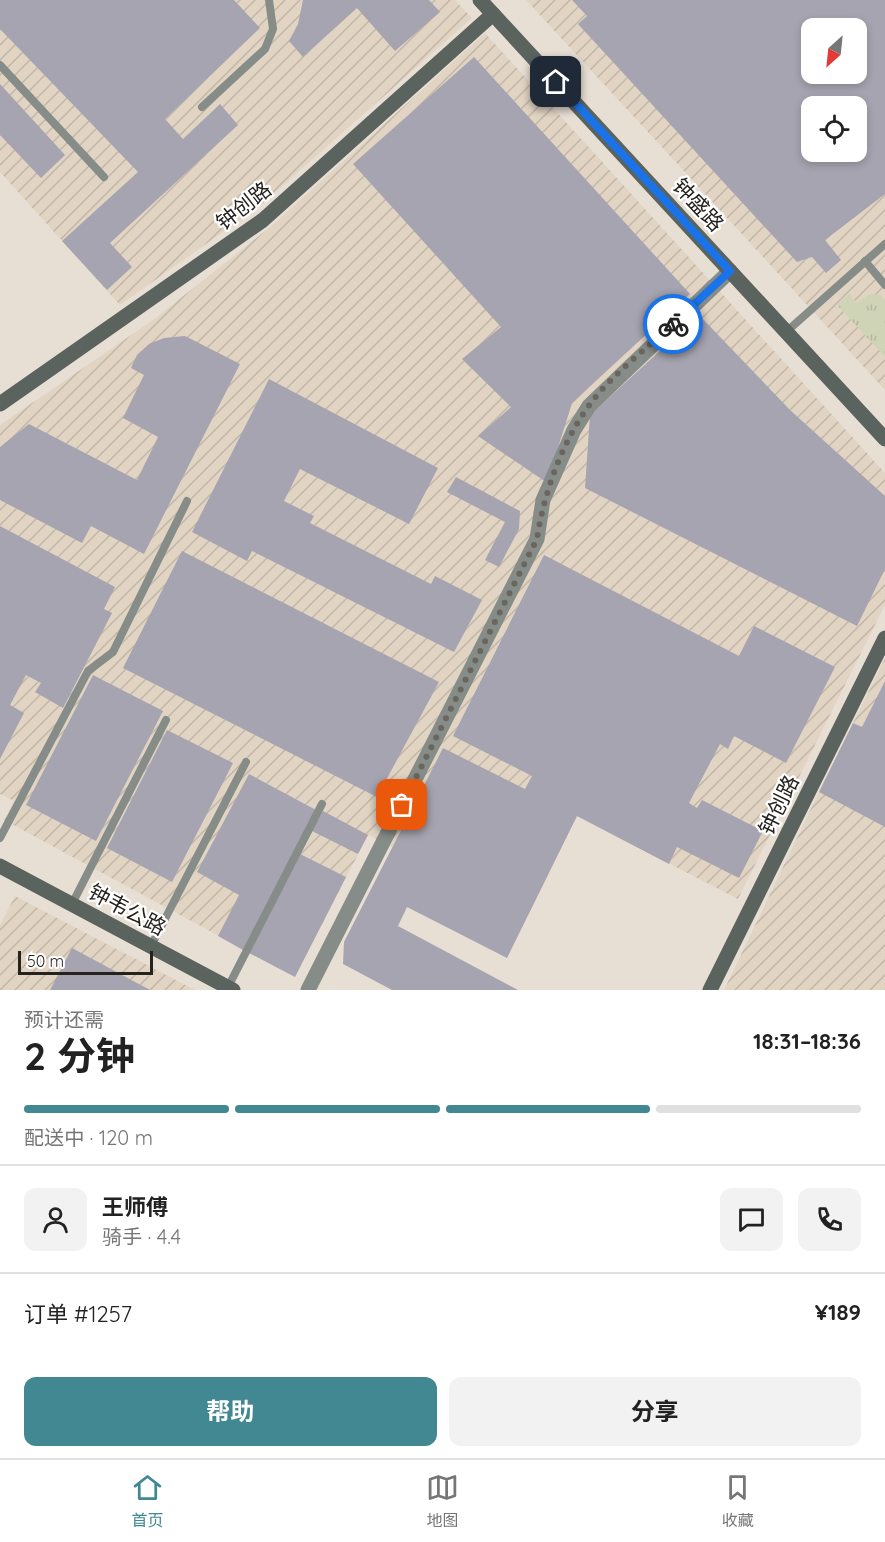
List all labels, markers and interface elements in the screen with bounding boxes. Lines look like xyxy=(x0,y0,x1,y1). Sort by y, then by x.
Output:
north arrow xyxy=(801,18,867,84)
map controls xyxy=(801,18,867,162)
pin xyxy=(530,56,581,107)
icon: home xyxy=(539,65,572,98)
button: locate xyxy=(801,96,867,162)
street label: 钟盛路 xyxy=(668,172,730,236)
street label: 钟创路 xyxy=(211,176,276,235)
courier xyxy=(643,294,703,354)
icon: bike xyxy=(657,308,690,341)
street label: 钟创路 xyxy=(753,771,804,839)
pin xyxy=(376,779,427,830)
icon: bag xyxy=(385,788,418,821)
street label: 钟韦公路 xyxy=(84,878,171,940)
scale bar xyxy=(18,948,153,976)
text: 50 m xyxy=(27,951,64,971)
text: 预计还需 xyxy=(24,1007,104,1032)
text: 18:31–18:36 xyxy=(753,1027,861,1055)
text: 2 分钟 xyxy=(24,1031,135,1080)
text: 配送中 · 120 m xyxy=(24,1125,153,1150)
button: person xyxy=(24,1188,87,1251)
button: chat xyxy=(720,1188,783,1251)
button: phone xyxy=(798,1188,861,1251)
text: 王师傅 xyxy=(102,1193,168,1221)
text: 骑手 · 4.4 xyxy=(102,1224,181,1249)
text: ¥189 xyxy=(815,1298,861,1326)
text: 订单 #1257 xyxy=(24,1300,132,1328)
button: 帮助 xyxy=(24,1377,437,1446)
button: 分享 xyxy=(449,1377,861,1446)
tab: 首页 xyxy=(131,1471,164,1531)
tab: 地图 xyxy=(426,1471,459,1531)
tab: 收藏 xyxy=(721,1471,754,1531)

